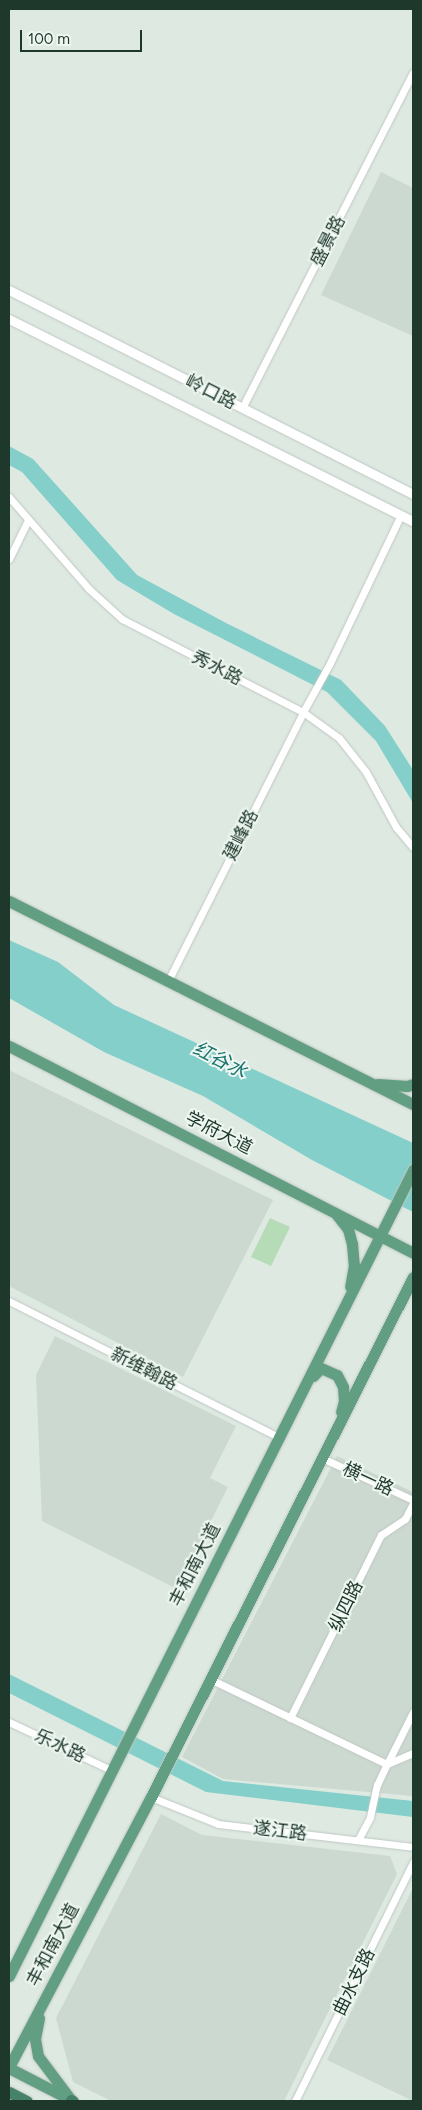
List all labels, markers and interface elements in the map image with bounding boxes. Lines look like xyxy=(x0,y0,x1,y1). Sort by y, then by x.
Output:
scale bar xyxy=(22,20,145,52)
text: 100 m xyxy=(28,30,70,48)
street label: 盛景路 xyxy=(306,212,350,270)
street label: 岭口路 xyxy=(182,370,240,414)
street label: 秀水路 xyxy=(188,646,246,690)
street label: 建峰路 xyxy=(219,806,263,864)
water label: 红谷水 xyxy=(189,1037,251,1083)
street label: 学府大道 xyxy=(182,1107,256,1159)
street label: 新维翰路 xyxy=(107,1343,181,1395)
street label: 横一路 xyxy=(339,1458,397,1500)
street label: 丰和南大道 xyxy=(165,1520,225,1610)
street label: 纵四路 xyxy=(324,1577,368,1635)
street label: 乐水路 xyxy=(31,1725,89,1767)
street label: 遂江路 xyxy=(252,1817,308,1845)
street label: 丰和南大道 xyxy=(22,1900,84,1990)
street label: 曲水支路 xyxy=(329,1945,379,2019)

